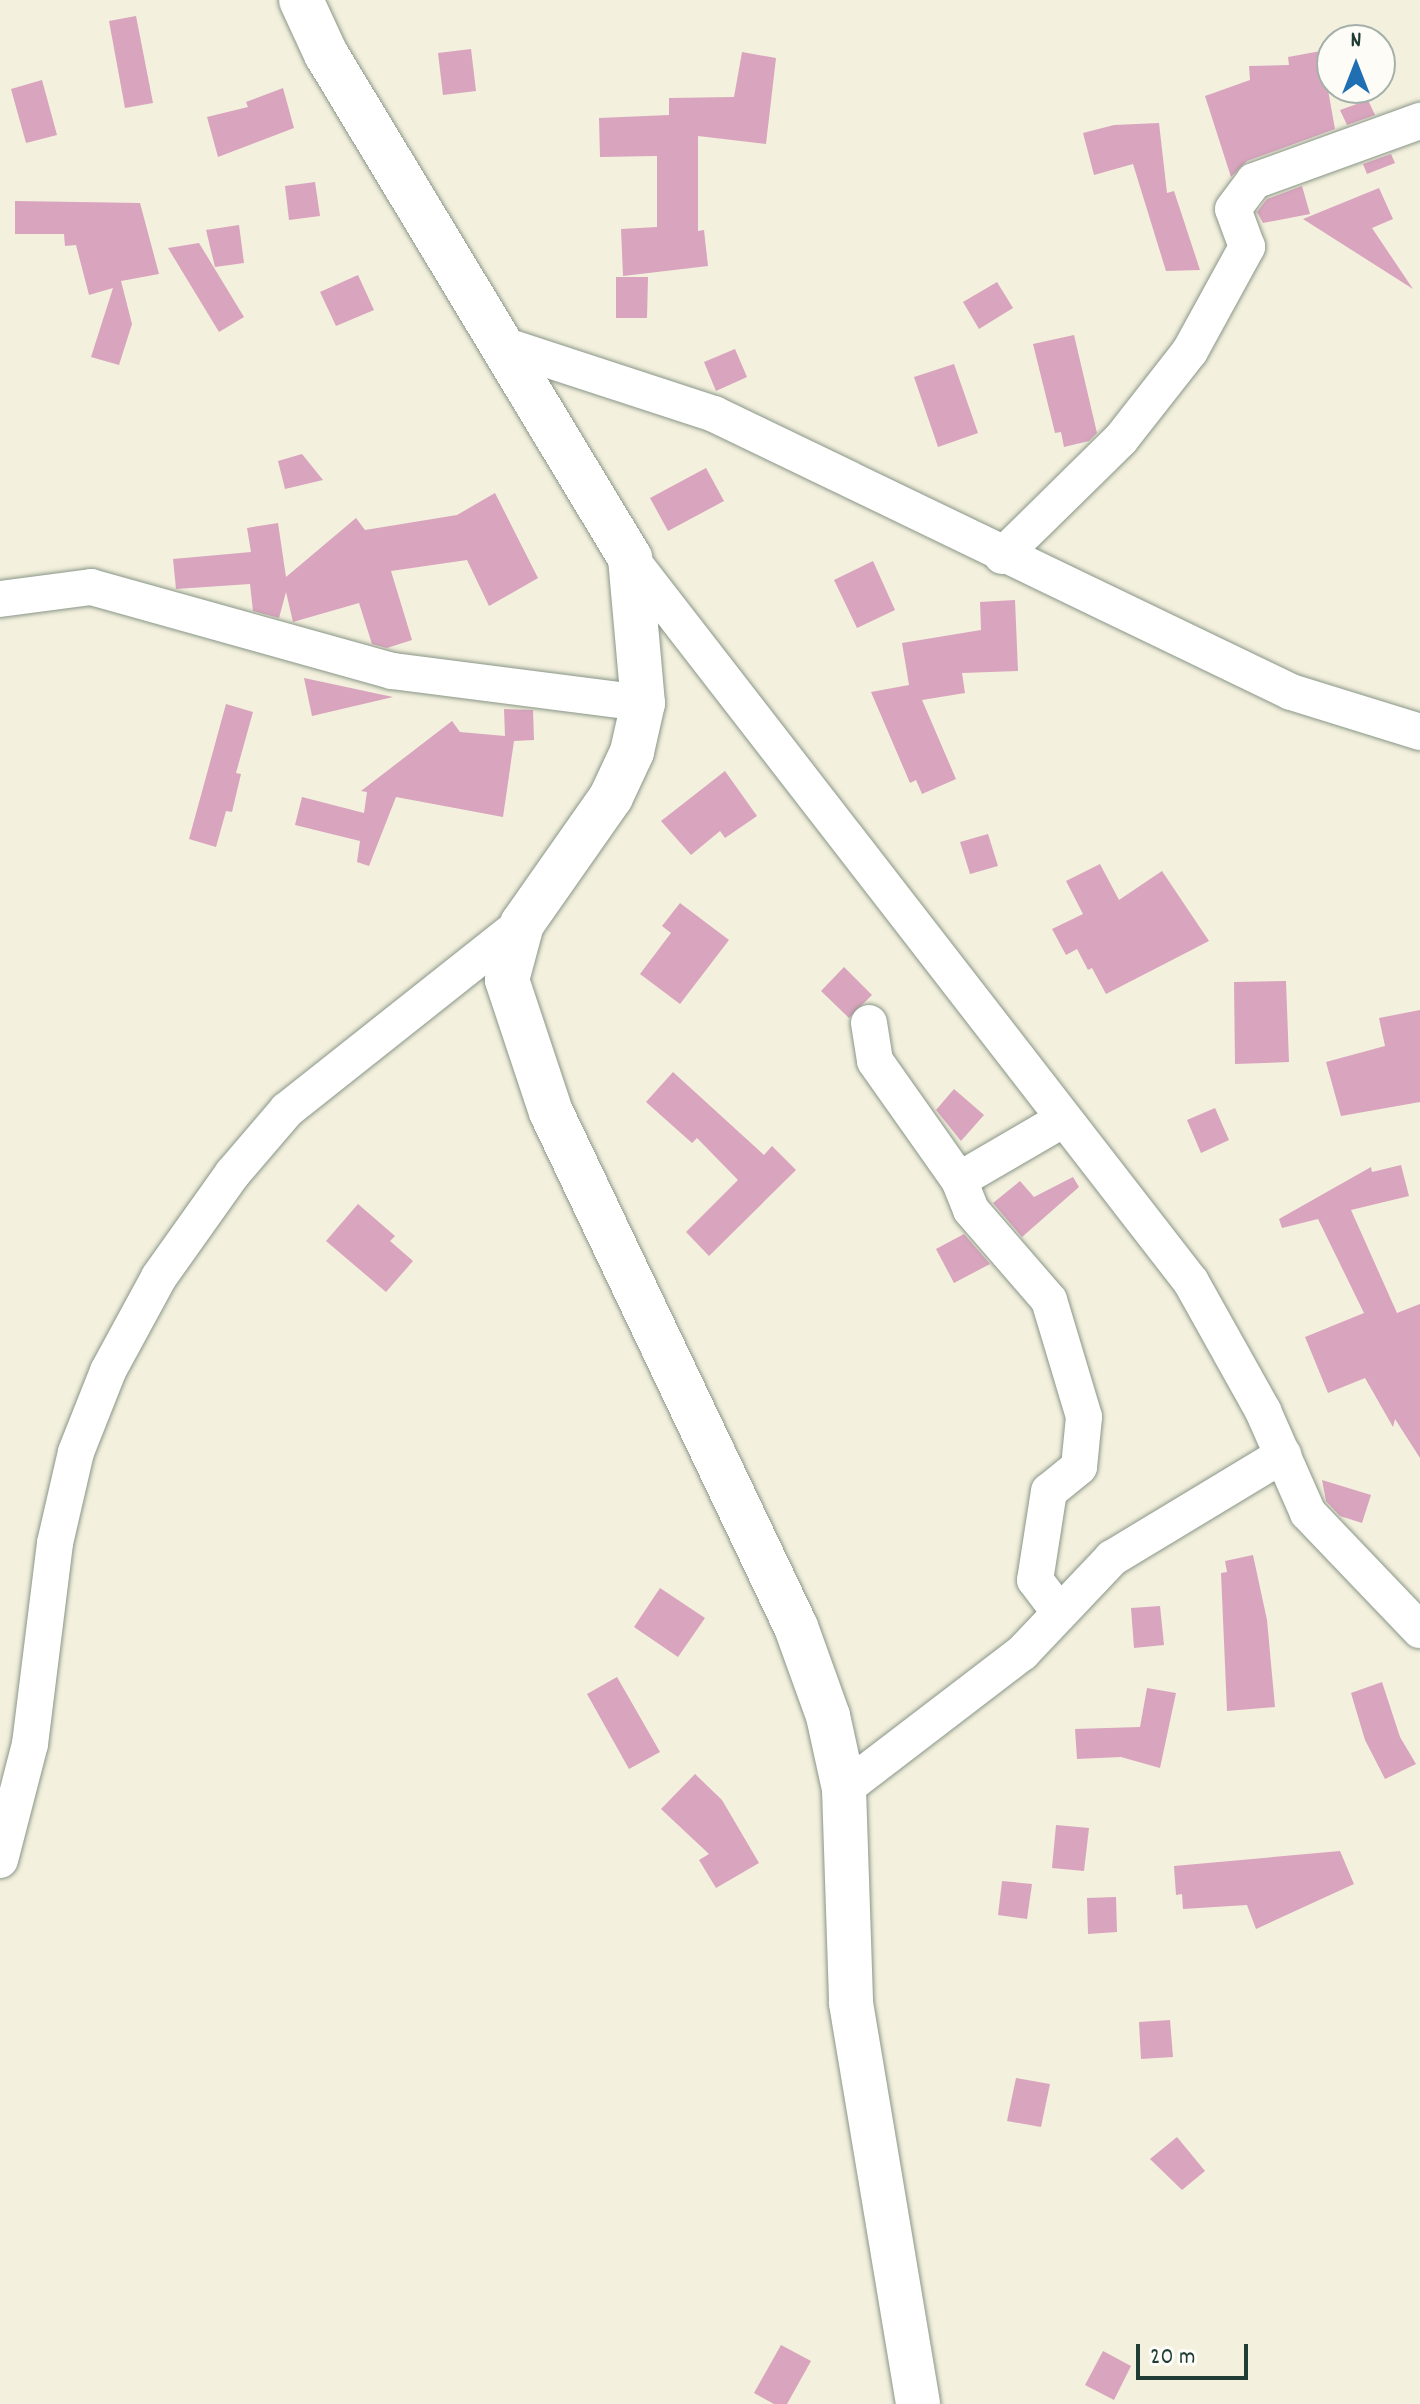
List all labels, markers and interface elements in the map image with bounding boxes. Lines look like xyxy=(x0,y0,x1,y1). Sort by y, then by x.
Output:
north arrow xyxy=(1316,24,1396,104)
text: N xyxy=(1351,26,1361,57)
scale bar xyxy=(1140,2328,1252,2378)
text: 20 m xyxy=(1150,2341,1196,2375)

